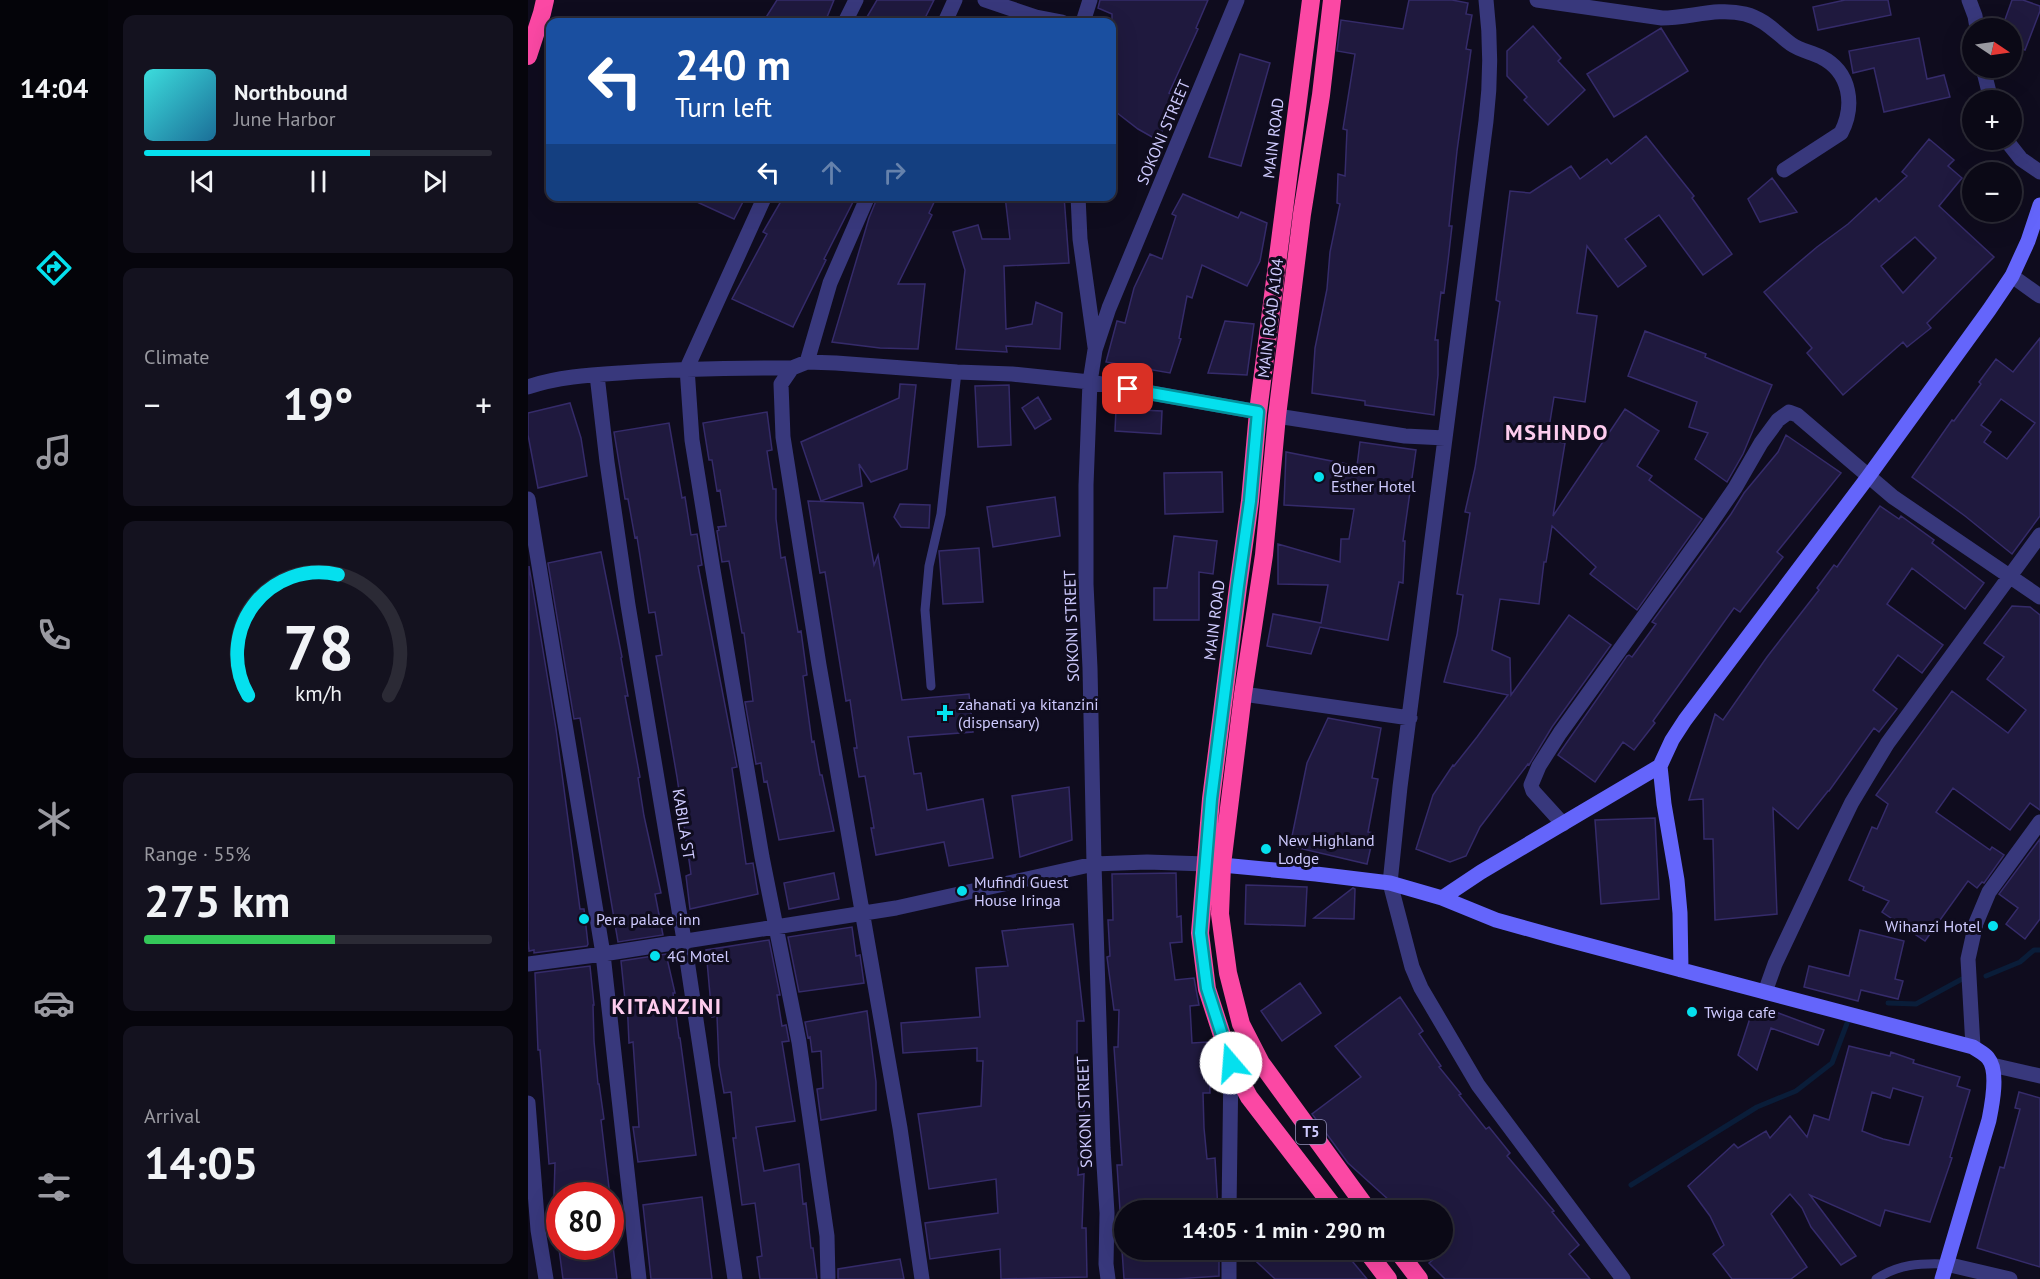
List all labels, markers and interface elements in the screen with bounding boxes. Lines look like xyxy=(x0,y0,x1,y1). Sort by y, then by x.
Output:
north arrow xyxy=(1962,18,2022,78)
map controls xyxy=(1962,18,2022,222)
text: 240 m xyxy=(675,37,791,92)
icon: left xyxy=(576,42,654,120)
text: 14:04 xyxy=(20,71,88,105)
street label: SOKONI STREET xyxy=(1132,76,1194,187)
text: Northbound xyxy=(234,78,348,106)
text: Turn left xyxy=(675,90,772,124)
button: + xyxy=(1962,90,2022,150)
street label: MAIN ROAD xyxy=(1258,97,1288,179)
text: June Harbor xyxy=(234,106,336,132)
icon: left xyxy=(752,156,785,189)
icon: ahead xyxy=(815,156,848,189)
icon: right xyxy=(878,156,911,189)
button: − xyxy=(1962,162,2022,222)
icon: previous xyxy=(186,165,219,198)
icon: pause xyxy=(302,165,335,198)
icon: next xyxy=(418,165,451,198)
icon: directions xyxy=(33,247,75,289)
street label: MAIN ROAD A104 xyxy=(1253,257,1287,379)
text: Climate xyxy=(144,344,210,370)
pin xyxy=(1102,363,1153,414)
icon: arrive xyxy=(1111,372,1144,405)
text: 19° xyxy=(283,374,353,432)
text: − xyxy=(144,383,161,426)
text: + xyxy=(475,383,492,426)
district label: MSHINDO xyxy=(1505,418,1609,446)
icon: music xyxy=(33,431,75,473)
place label: Queen Esther Hotel xyxy=(1331,458,1416,496)
marker: Queen Esther Hotel xyxy=(1312,470,1326,484)
street label: SOKONI STREET xyxy=(1059,570,1083,682)
street label: MAIN ROAD xyxy=(1199,579,1229,661)
text: 78 xyxy=(283,607,353,688)
icon: phone xyxy=(33,614,75,656)
text: km/h xyxy=(294,680,341,708)
place label: zahanati ya kitanzini (dispensary) xyxy=(958,694,1098,732)
marker: zahanati ya kitanzini (dispensary) xyxy=(936,704,954,722)
street label: KABILA ST xyxy=(669,787,699,861)
icon: climate xyxy=(33,798,75,840)
place label: New Highland Lodge xyxy=(1278,830,1375,868)
text: Range · 55% xyxy=(144,841,251,867)
marker: New Highland Lodge xyxy=(1259,842,1273,856)
text: 275 km xyxy=(144,871,290,929)
place label: Mufindi Guest House Iringa xyxy=(974,872,1069,910)
marker: Mufindi Guest House Iringa xyxy=(955,884,969,898)
place label: Pera palace inn xyxy=(596,909,700,929)
marker: Pera palace inn xyxy=(577,912,591,926)
place label: Wihanzi Hotel xyxy=(1885,916,1981,936)
marker: Wihanzi Hotel xyxy=(1986,919,2000,933)
place label: 4G Motel xyxy=(667,946,729,966)
marker: 4G Motel xyxy=(648,949,662,963)
icon: car xyxy=(33,982,75,1024)
district label: KITANZINI xyxy=(612,992,722,1020)
place label: Twiga cafe xyxy=(1704,1002,1776,1022)
marker: Twiga cafe xyxy=(1685,1005,1699,1019)
position arrow xyxy=(1199,1031,1263,1095)
street label: SOKONI STREET xyxy=(1072,1056,1096,1168)
text: Arrival xyxy=(144,1103,200,1129)
road number: T5 xyxy=(1296,1120,1326,1144)
text: 14:05 xyxy=(144,1133,258,1191)
icon: filters xyxy=(33,1166,75,1208)
speed limit sign: 80 xyxy=(546,1182,624,1260)
text: 14:05 · 1 min · 290 m xyxy=(1182,1216,1385,1244)

